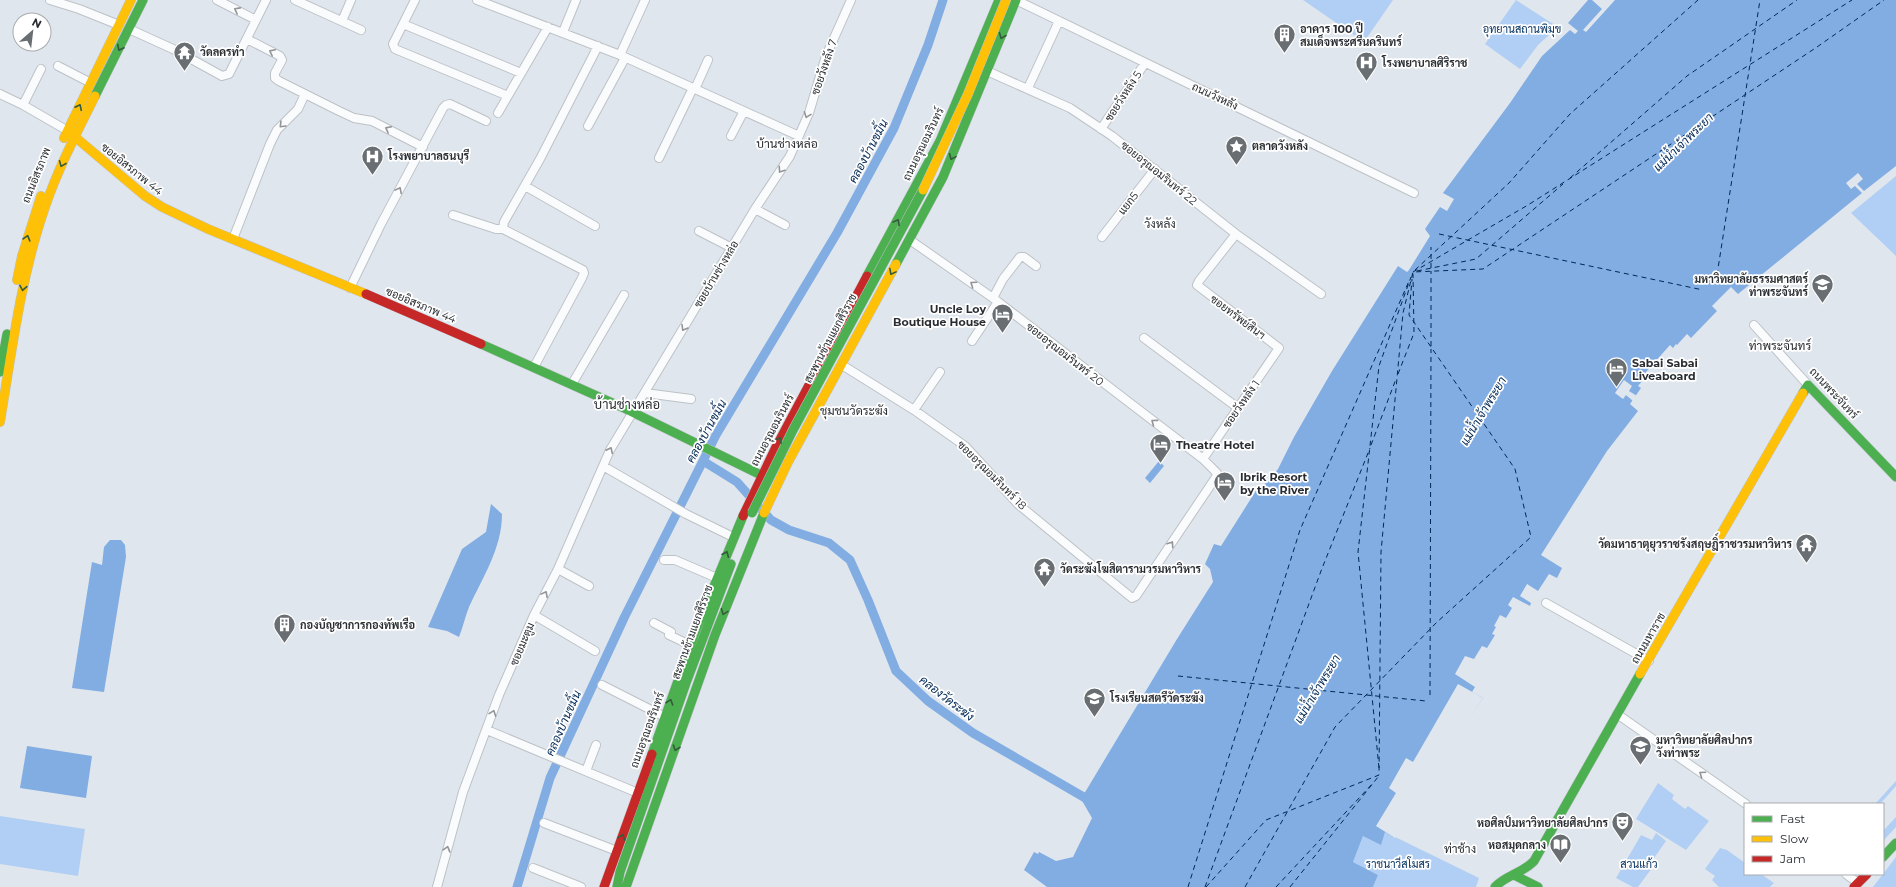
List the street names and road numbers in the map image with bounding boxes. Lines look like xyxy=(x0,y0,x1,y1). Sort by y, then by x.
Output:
street label: ซอยวังหลัง 7 xyxy=(808,37,840,97)
street label: ซอยวังหลัง 5 xyxy=(1101,68,1145,124)
street label: ถนนวังหลัง xyxy=(1190,79,1240,113)
street label: ถนนอรุณอมรินทร์ xyxy=(898,105,948,184)
street label: ซอยอรุณอมรินทร์ 22 xyxy=(1117,137,1201,210)
street label: ซอยอิสรภาพ 44 xyxy=(98,140,166,199)
street label: ถนนอิสรภาพ xyxy=(19,145,53,205)
street label: แยก5 xyxy=(1115,189,1141,217)
street label: ซอยบ้านช่างหล่อ xyxy=(690,238,742,310)
street label: ซอยอิสรภาพ 44 xyxy=(384,284,459,326)
street label: สะพานข้ามแยกศิริราช xyxy=(800,291,860,385)
street label: ซอยทรัพย์สินฯ xyxy=(1208,291,1269,342)
street label: ซอยอรุณอมรินทร์ 20 xyxy=(1022,318,1107,390)
street label: ถนนพระจันทร์ xyxy=(1807,364,1862,422)
street label: ซอยวังหลัง 1 xyxy=(1219,377,1263,431)
street label: ถนนอรุณอมรินทร์ xyxy=(746,391,799,469)
street label: ซอยอรุณอมรินทร์ 18 xyxy=(953,437,1030,514)
street label: สะพานข้ามแยกศิริราช xyxy=(668,583,716,681)
street label: ถนนมหาราช xyxy=(1628,610,1668,666)
street label: ซอยมะตูม xyxy=(507,620,538,668)
street label: ถนนอรุณอมรินทร์ xyxy=(626,690,669,770)

